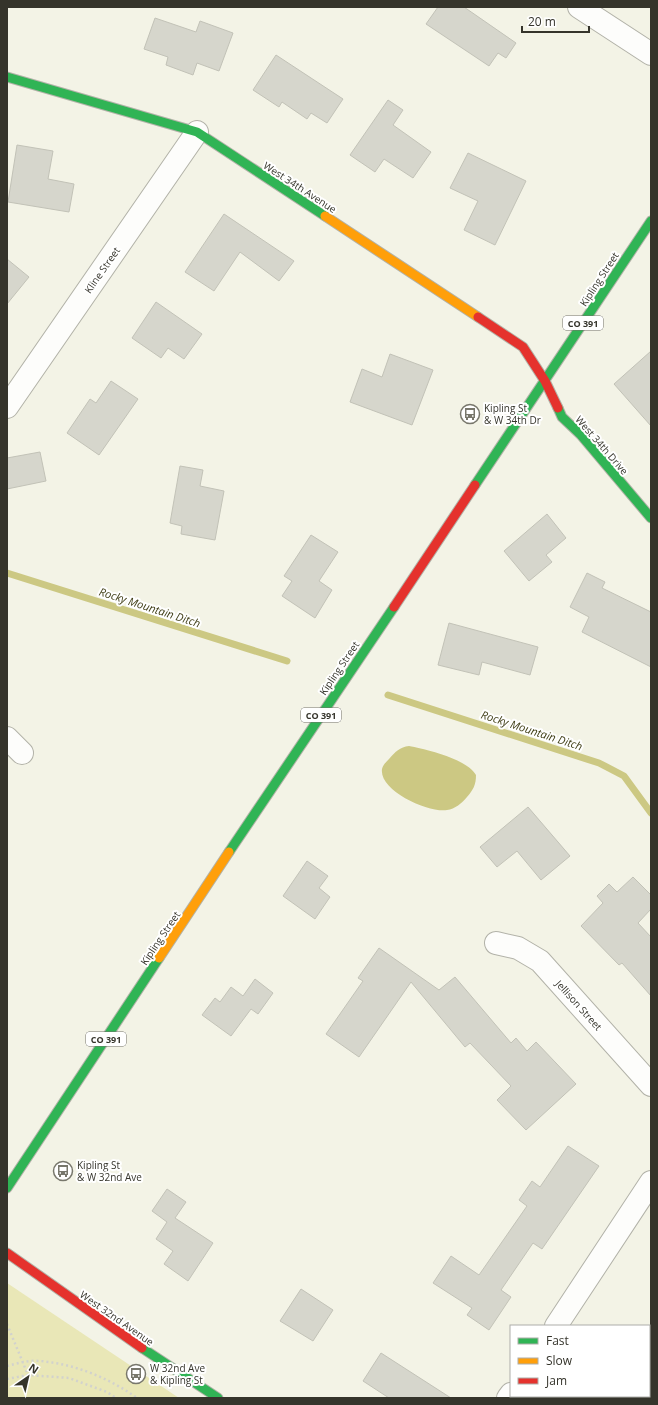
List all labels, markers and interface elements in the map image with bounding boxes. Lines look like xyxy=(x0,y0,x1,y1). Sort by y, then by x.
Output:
scale bar xyxy=(522,8,589,34)
text: 20 m xyxy=(528,13,556,30)
street label: West 34th Avenue xyxy=(261,158,339,216)
street label: Kline Street xyxy=(81,244,123,296)
street label: Kipling Street xyxy=(576,249,622,309)
road number: CO 391 xyxy=(563,316,603,330)
place label: Kipling St & W 34th Dr xyxy=(484,401,541,427)
bus stop icon: Kipling St & W 34th Dr xyxy=(459,403,481,425)
street label: West 34th Drive xyxy=(572,412,632,478)
water label: Rocky Mountain Ditch xyxy=(97,584,203,630)
street label: Kipling Street xyxy=(316,638,362,698)
water label: Rocky Mountain Ditch xyxy=(479,707,585,753)
road number: CO 391 xyxy=(301,708,341,722)
street label: Kipling Street xyxy=(137,908,183,968)
street label: Jellison Street xyxy=(552,976,606,1034)
road number: CO 391 xyxy=(86,1032,126,1046)
place label: Kipling St & W 32nd Ave xyxy=(77,1158,142,1184)
bus stop icon: Kipling St & W 32nd Ave xyxy=(52,1160,74,1182)
street label: West 32nd Avenue xyxy=(77,1287,157,1349)
legend xyxy=(510,1325,650,1397)
text: Fast xyxy=(546,1332,569,1349)
text: Slow xyxy=(546,1352,573,1369)
north arrow xyxy=(8,1357,48,1397)
text: N xyxy=(26,1360,42,1377)
place label: W 32nd Ave & Kipling St xyxy=(150,1361,205,1387)
bus stop icon: W 32nd Ave & Kipling St xyxy=(125,1363,147,1385)
text: Jam xyxy=(545,1372,567,1389)

